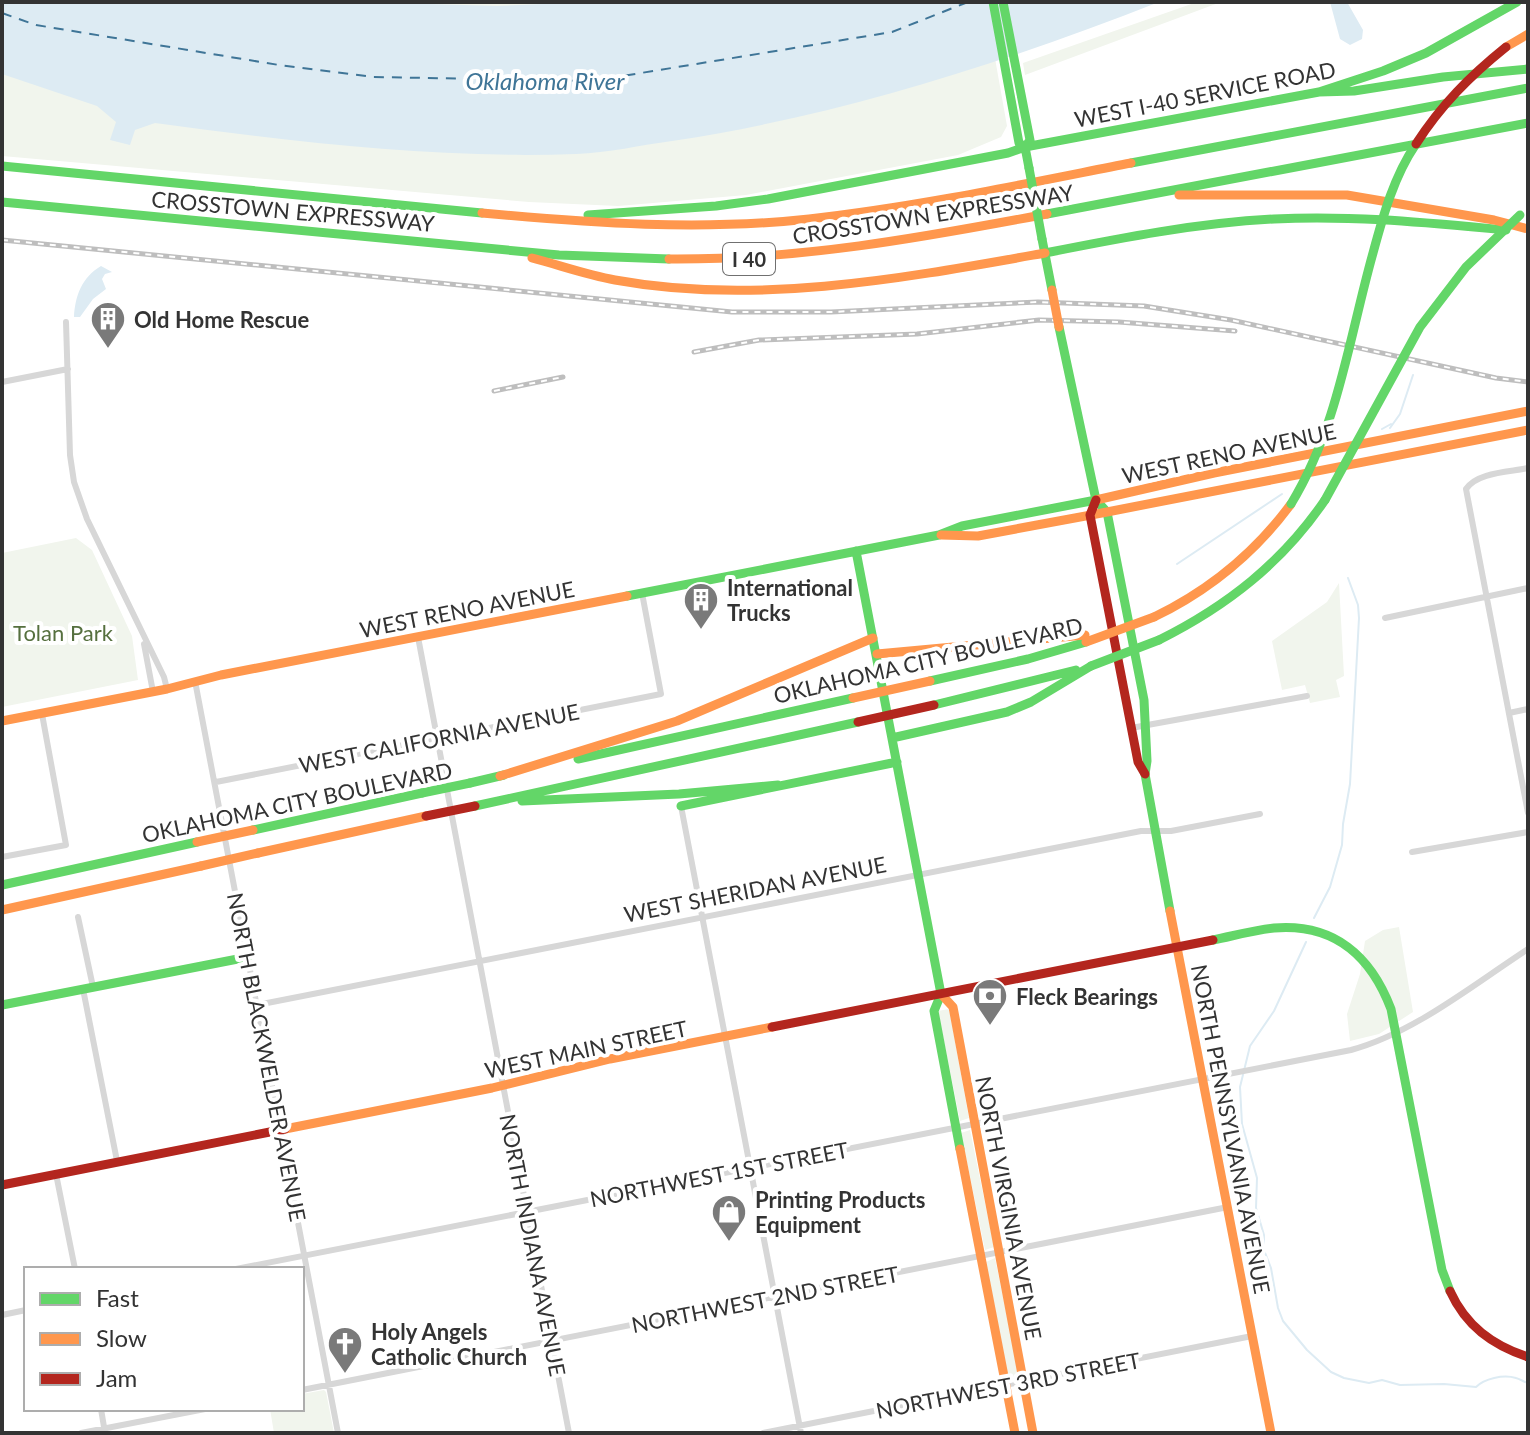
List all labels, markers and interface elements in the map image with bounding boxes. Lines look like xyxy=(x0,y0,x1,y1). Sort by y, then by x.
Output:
street label: WEST I-40 SERVICE ROAD xyxy=(1072,55,1338,133)
water label: Oklahoma River xyxy=(466,66,625,95)
street label: CROSSTOWN EXPRESSWAY xyxy=(791,178,1076,250)
street label: CROSSTOWN EXPRESSWAY xyxy=(150,185,436,237)
road number: I 40 xyxy=(723,243,775,275)
building icon: Old Home Rescue xyxy=(89,300,127,350)
place label: Old Home Rescue xyxy=(134,306,310,333)
street label: WEST RENO AVENUE xyxy=(1119,417,1339,489)
place label: International Trucks xyxy=(727,574,853,626)
street label: WEST RENO AVENUE xyxy=(357,575,577,643)
building icon: International Trucks xyxy=(682,581,720,631)
street label: OKLAHOMA CITY BOULEVARD xyxy=(771,611,1085,709)
park label: Tolan Park xyxy=(13,619,114,646)
street label: WEST CALIFORNIA AVENUE xyxy=(296,698,582,778)
street label: OKLAHOMA CITY BOULEVARD xyxy=(139,756,455,848)
street label: WEST SHERIDAN AVENUE xyxy=(622,850,888,928)
street label: NORTH BLACKWELDER AVENUE xyxy=(222,890,312,1224)
street label: NORTH PENNSYLVANIA AVENUE xyxy=(1186,962,1276,1296)
bank icon: Fleck Bearings xyxy=(971,977,1009,1027)
place label: Fleck Bearings xyxy=(1016,983,1158,1010)
street label: WEST MAIN STREET xyxy=(482,1014,690,1084)
street label: NORTH VIRGINIA AVENUE xyxy=(970,1074,1048,1342)
street label: NORTH INDIANA AVENUE xyxy=(494,1112,572,1378)
street label: NORTHWEST 1ST STREET xyxy=(588,1136,850,1212)
place label: Printing Products Equipment xyxy=(755,1186,925,1238)
shop icon: Printing Products Equipment xyxy=(710,1193,748,1243)
street label: NORTHWEST 2ND STREET xyxy=(629,1260,901,1338)
legend xyxy=(24,1267,304,1411)
text: Fast xyxy=(96,1283,139,1312)
place label: Holy Angels Catholic Church xyxy=(371,1318,527,1370)
text: Slow xyxy=(96,1323,147,1352)
church icon: Holy Angels Catholic Church xyxy=(326,1325,364,1375)
street label: NORTHWEST 3RD STREET xyxy=(873,1346,1143,1424)
text: Jam xyxy=(96,1363,137,1392)

